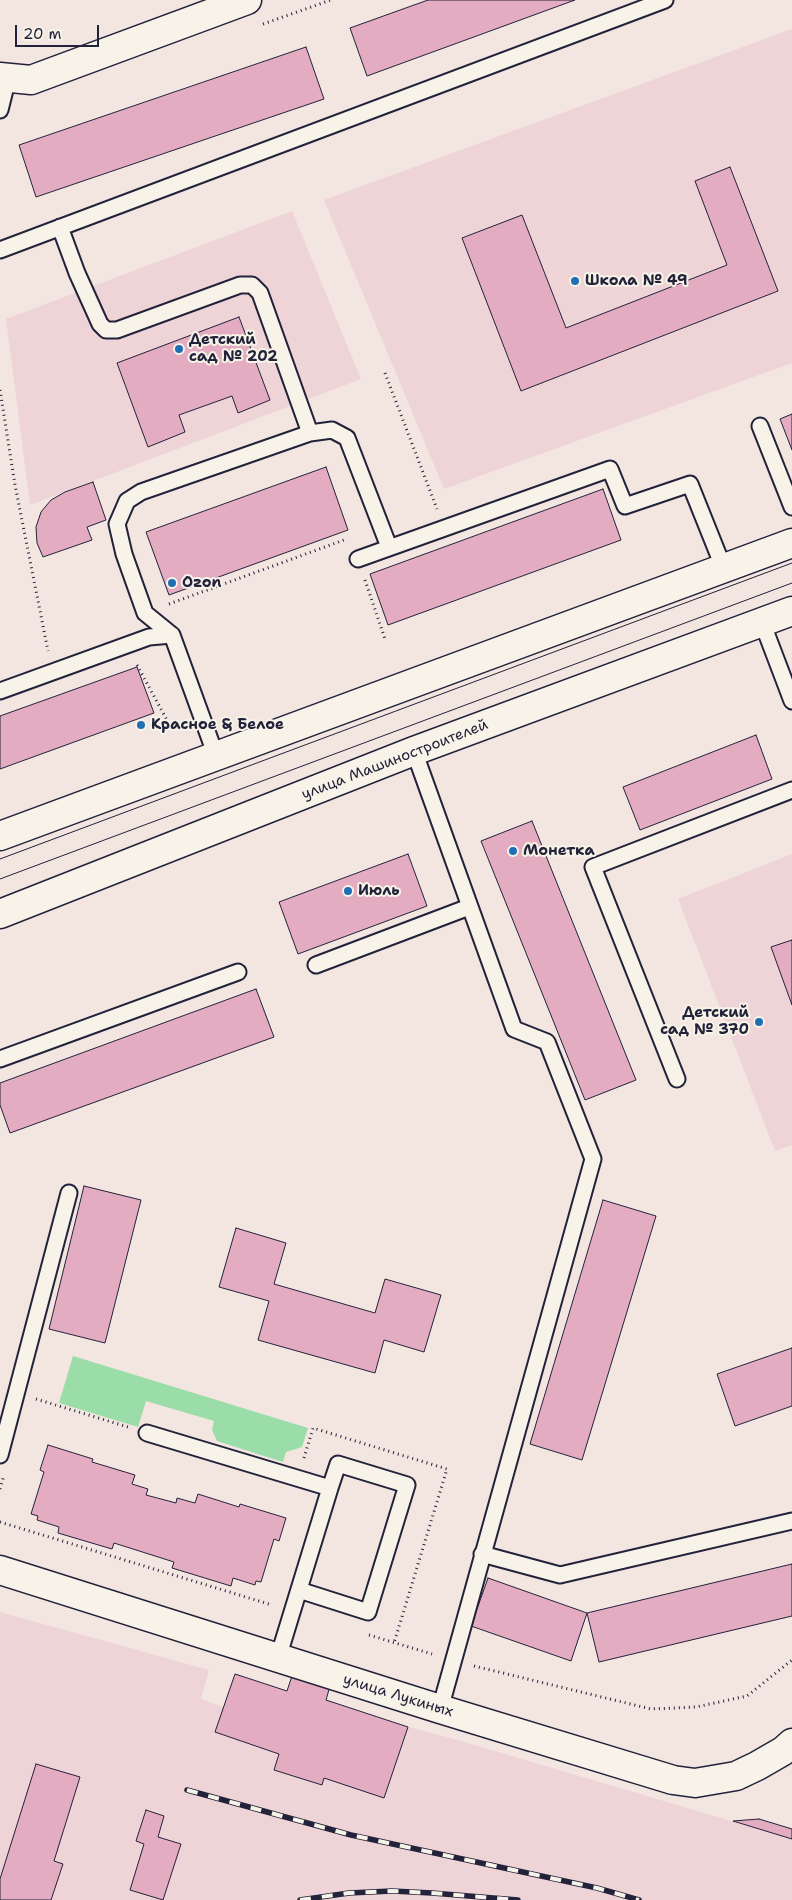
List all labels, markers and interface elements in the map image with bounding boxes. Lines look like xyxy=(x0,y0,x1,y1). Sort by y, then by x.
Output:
scale bar xyxy=(18,15,101,47)
text: 20 m xyxy=(23,24,62,44)
place label: Школа № 49 xyxy=(585,272,688,290)
marker: Школа № 49 xyxy=(569,275,581,287)
place label: Детский сад № 202 xyxy=(189,331,278,366)
marker: Детский сад № 202 xyxy=(173,343,185,355)
place label: Ozon xyxy=(182,574,222,592)
marker: Ozon xyxy=(166,577,178,589)
place label: Красное & Белое xyxy=(151,716,284,734)
street label: улица Машиностроителей xyxy=(299,716,491,804)
marker: Красное & Белое xyxy=(135,719,147,731)
place label: Монетка xyxy=(523,842,595,860)
marker: Монетка xyxy=(507,845,519,857)
place label: Июль xyxy=(358,882,400,900)
marker: Июль xyxy=(342,885,354,897)
place label: Детский сад № 370 xyxy=(660,1004,749,1039)
marker: Детский сад № 370 xyxy=(753,1016,765,1028)
street label: улица Лукиных xyxy=(341,1671,455,1721)

